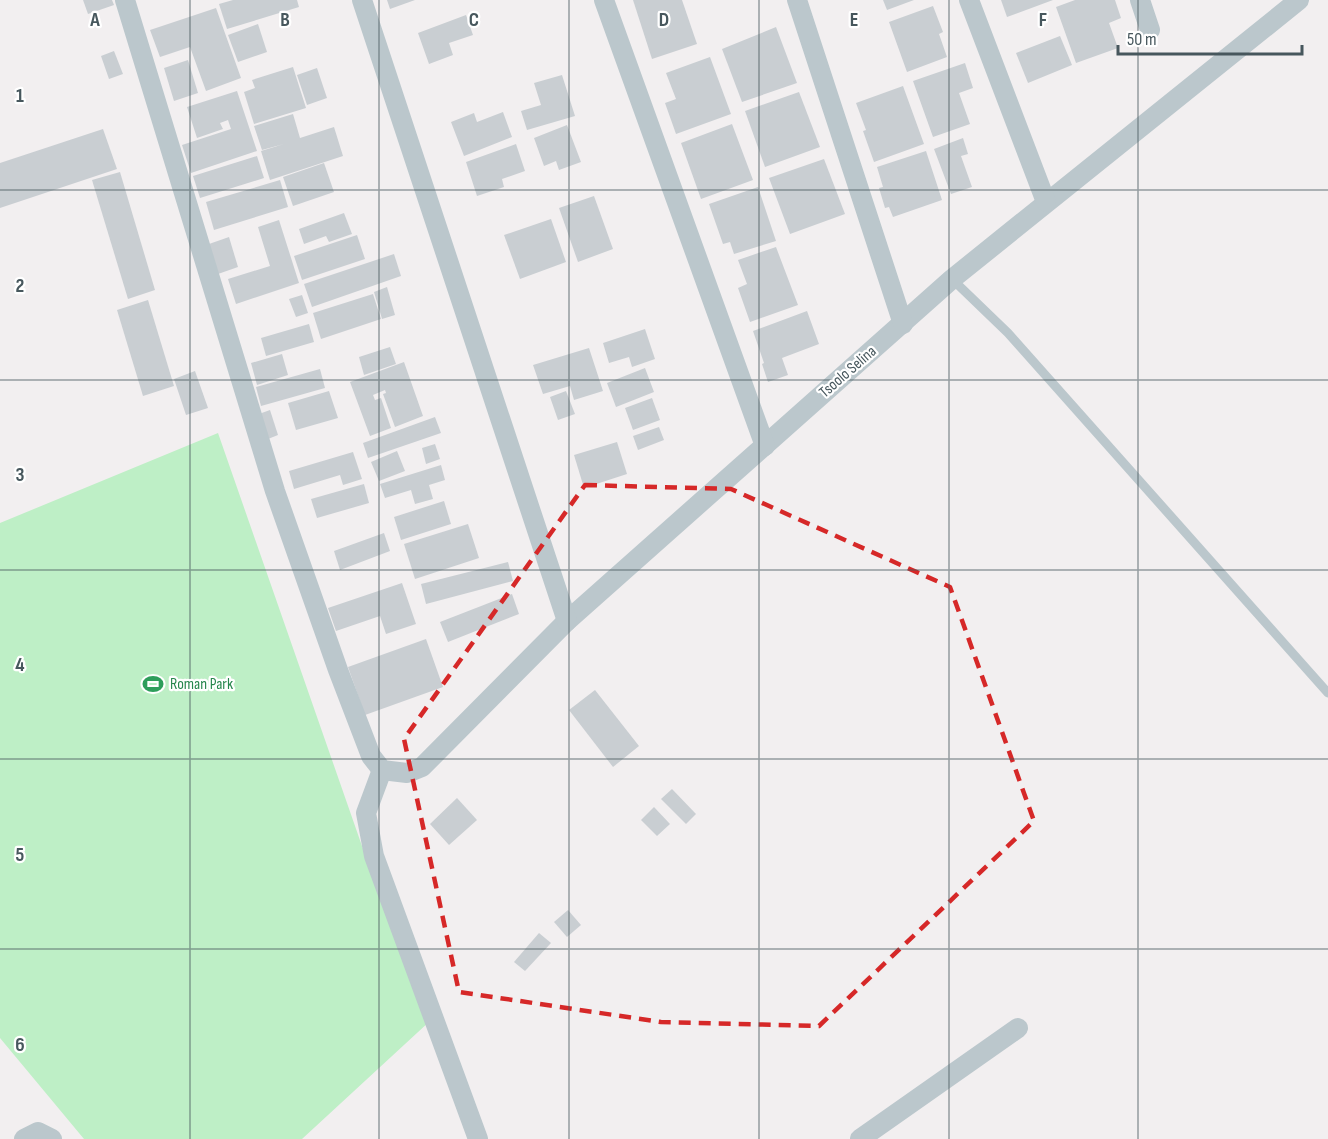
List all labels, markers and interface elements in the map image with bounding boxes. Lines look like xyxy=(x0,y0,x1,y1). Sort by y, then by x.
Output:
text: A xyxy=(89,8,100,32)
text: B xyxy=(280,8,290,32)
text: C xyxy=(469,8,479,32)
text: D xyxy=(659,8,669,32)
text: E xyxy=(850,8,858,32)
text: F xyxy=(1039,8,1047,32)
scale bar xyxy=(1118,18,1302,56)
text: 50 m xyxy=(1127,29,1157,50)
text: 1 xyxy=(16,84,24,108)
text: 2 xyxy=(16,274,24,298)
street label: Tsoolo Selina xyxy=(816,342,880,402)
text: 3 xyxy=(16,463,25,487)
text: 4 xyxy=(15,653,25,677)
sports icon: Roman Park xyxy=(141,672,165,696)
place label: Roman Park xyxy=(170,675,233,694)
text: 5 xyxy=(16,843,25,867)
text: 6 xyxy=(15,1033,25,1057)

